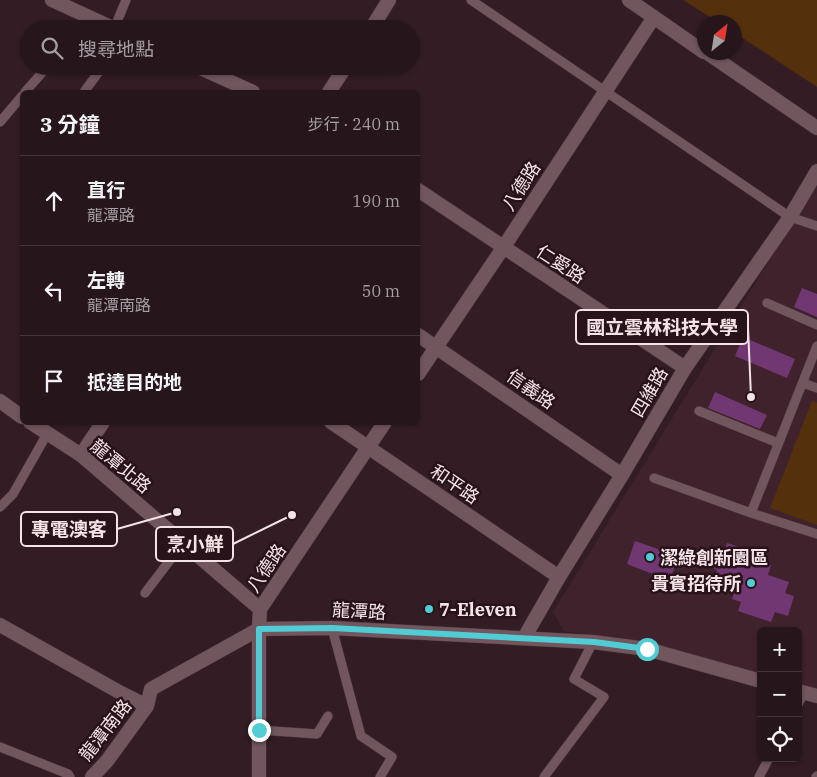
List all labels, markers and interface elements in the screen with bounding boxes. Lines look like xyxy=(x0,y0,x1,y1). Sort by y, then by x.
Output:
north arrow xyxy=(697,15,742,60)
search box xyxy=(20,20,420,75)
icon: search xyxy=(38,34,66,62)
text: 搜尋地點 xyxy=(78,37,154,61)
text: 3 分鐘 xyxy=(40,110,99,138)
text: 步行 · 240 m xyxy=(308,114,400,134)
street label: 八德路 xyxy=(497,157,545,215)
text: 直行 xyxy=(87,178,125,202)
icon: ahead xyxy=(40,187,68,215)
text: 190 m xyxy=(352,191,400,211)
text: 龍潭路 xyxy=(87,205,135,225)
street label: 仁愛路 xyxy=(532,240,590,288)
text: 左轉 xyxy=(87,268,125,292)
icon: left xyxy=(40,277,68,305)
text: 50 m xyxy=(362,281,400,301)
text: 龍潭南路 xyxy=(87,295,151,315)
callout: 國立雲林科技大學 xyxy=(576,310,748,344)
text: 國立雲林科技大學 xyxy=(586,315,738,339)
street label: 四維路 xyxy=(626,363,672,421)
street label: 信義路 xyxy=(502,364,560,414)
icon: arrive xyxy=(40,367,68,395)
text: 抵達目的地 xyxy=(87,370,182,394)
street label: 龍潭北路 xyxy=(86,434,156,498)
street label: 和平路 xyxy=(426,459,484,509)
callout: 專電澳客 xyxy=(21,512,117,546)
text: 專電澳客 xyxy=(31,517,107,541)
callout: 烹小鮮 xyxy=(156,527,233,561)
text: 烹小鮮 xyxy=(166,532,224,556)
street label: 八德路 xyxy=(241,539,291,597)
place label: 潔綠創新園區 xyxy=(660,546,768,569)
marker: 潔綠創新園區 xyxy=(644,551,656,563)
place label: 貴賓招待所 xyxy=(651,572,741,595)
marker: 貴賓招待所 xyxy=(745,577,757,589)
street label: 龍潭路 xyxy=(331,598,387,624)
place label: 7-Eleven xyxy=(439,598,517,621)
marker: 7-Eleven xyxy=(423,603,435,615)
map controls xyxy=(757,627,802,762)
button: + xyxy=(757,627,802,672)
route start xyxy=(636,638,659,661)
button: − xyxy=(757,672,802,717)
street label: 龍潭南路 xyxy=(74,695,136,765)
button: locate xyxy=(757,717,802,762)
route end xyxy=(248,719,271,742)

